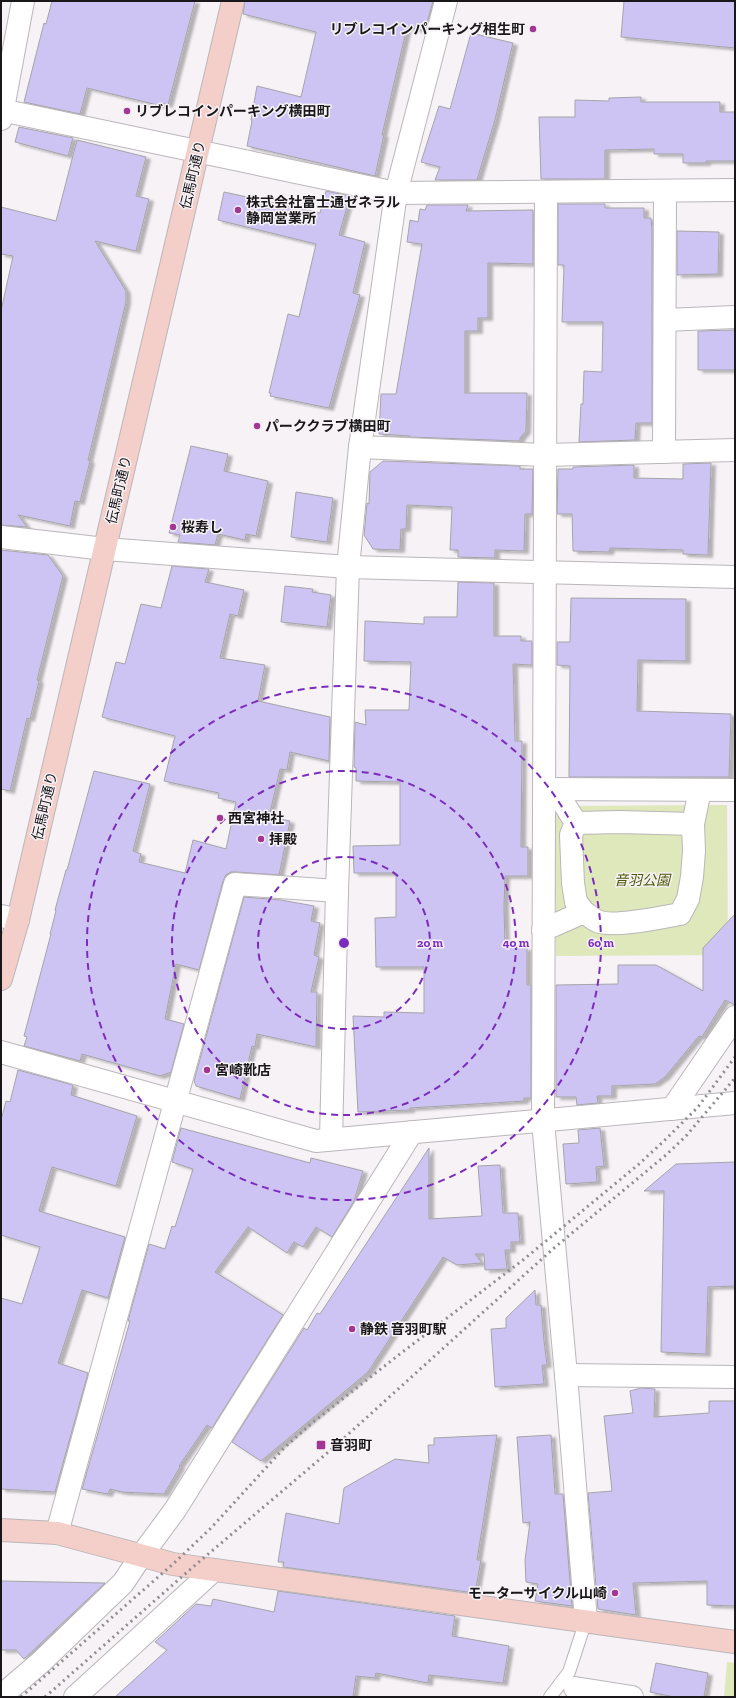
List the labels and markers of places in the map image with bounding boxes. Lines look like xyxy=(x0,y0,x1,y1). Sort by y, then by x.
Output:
place label: リブレコインパーキング相生町 xyxy=(329,21,525,38)
marker: リブレコインパーキング相生町 xyxy=(528,24,538,34)
place label: リブレコインパーキング横田町 xyxy=(135,103,331,120)
marker: リブレコインパーキング横田町 xyxy=(122,106,132,116)
place label: 株式会社富士通ゼネラル 静岡営業所 xyxy=(246,194,400,227)
marker: 株式会社富士通ゼネラル 静岡営業所 xyxy=(233,205,243,215)
place label: パーククラブ横田町 xyxy=(265,418,390,435)
marker: パーククラブ横田町 xyxy=(252,421,262,431)
place label: 桜寿し xyxy=(181,519,223,536)
marker: 桜寿し xyxy=(168,522,178,532)
place label: 西宮神社 xyxy=(228,810,284,827)
marker: 西宮神社 xyxy=(215,813,225,823)
place label: 拝殿 xyxy=(269,831,297,848)
marker: 拝殿 xyxy=(256,834,266,844)
centre of rings xyxy=(337,936,351,950)
place label: 宮崎靴店 xyxy=(215,1062,271,1079)
marker: 宮崎靴店 xyxy=(202,1065,212,1075)
place label: 静鉄 音羽町駅 xyxy=(360,1321,447,1338)
marker: 静鉄 音羽町駅 xyxy=(347,1324,357,1334)
place label: 音羽町 xyxy=(330,1437,372,1454)
marker: 音羽町 xyxy=(315,1439,327,1451)
place label: モーターサイクル山崎 xyxy=(468,1585,607,1602)
marker: モーターサイクル山崎 xyxy=(610,1588,620,1598)

